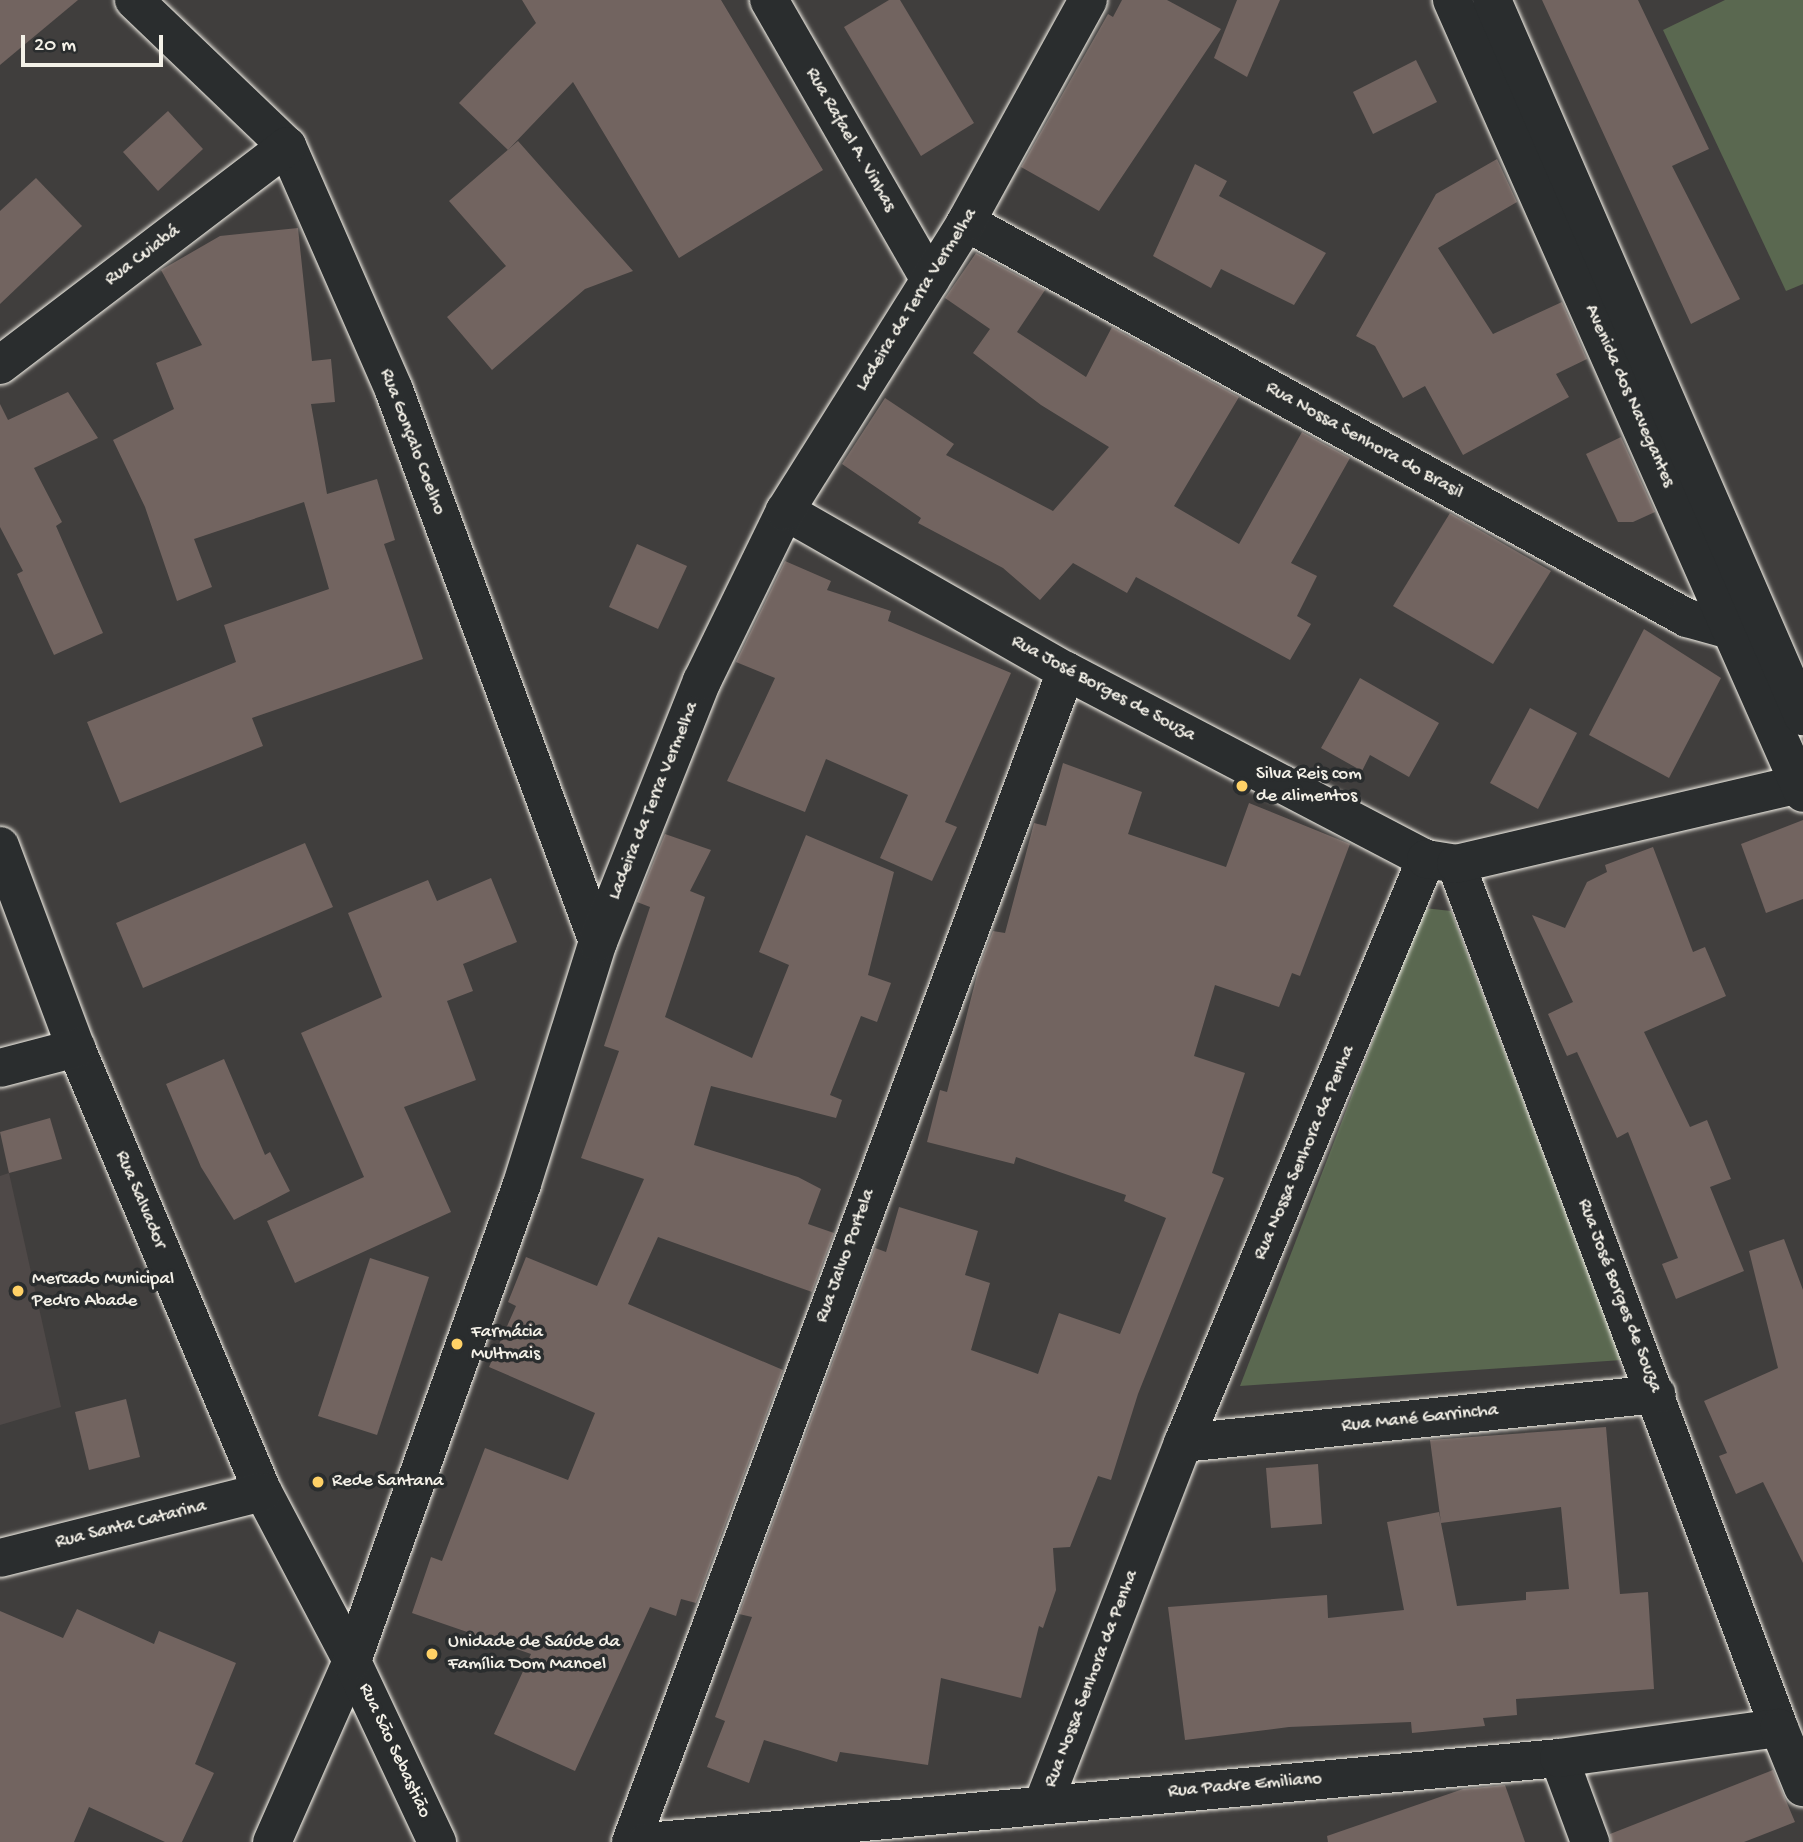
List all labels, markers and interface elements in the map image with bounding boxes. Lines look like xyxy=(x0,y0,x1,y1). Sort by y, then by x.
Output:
scale bar xyxy=(24,21,166,65)
text: 20 m xyxy=(34,34,76,59)
street label: Rua Rafael A. Vinhas xyxy=(800,64,900,216)
street label: Ladeira da Terra Vermelha xyxy=(851,204,983,396)
street label: Rua Cuiabá xyxy=(101,220,185,292)
street label: Avenida dos Navegantes xyxy=(1578,301,1680,491)
street label: Rua Gonçalo Coelho xyxy=(374,366,450,518)
street label: Rua Nossa Senhora do Brasil xyxy=(1261,377,1467,505)
street label: Rua José Borges de Souza xyxy=(1007,631,1199,747)
street label: Ladeira da Terra Vermelha xyxy=(604,699,704,903)
place label: Silva Reis com de alimentos xyxy=(1256,764,1362,808)
marker: Silva Reis com de alimentos xyxy=(1234,778,1250,794)
street label: Rua Nossa Senhora da Penha xyxy=(1249,1042,1361,1264)
street label: Rua Salvador xyxy=(109,1148,171,1252)
street label: Rua Jalvo Portela xyxy=(811,1186,881,1326)
street label: Rua José Borges de Souza xyxy=(1572,1196,1666,1396)
place label: Mercado Municipal Pedro Abade xyxy=(32,1269,174,1313)
marker: Mercado Municipal Pedro Abade xyxy=(10,1283,26,1299)
place label: Farmácia Multmais xyxy=(471,1322,543,1366)
marker: Farmácia Multmais xyxy=(449,1336,465,1352)
street label: Rua Mané Garrincha xyxy=(1341,1399,1499,1439)
place label: Rede Santana xyxy=(332,1471,443,1493)
marker: Rede Santana xyxy=(310,1474,326,1490)
street label: Rua Santa Catarina xyxy=(53,1495,209,1555)
street label: Rua Nossa Senhora da Penha xyxy=(1040,1567,1144,1791)
place label: Unidade de Saúde da Família Dom Manoel xyxy=(448,1632,620,1676)
marker: Unidade de Saúde da Família Dom Manoel xyxy=(422,1644,442,1664)
street label: Rua São Sebastião xyxy=(353,1680,435,1822)
street label: Rua Padre Emiliano xyxy=(1167,1768,1323,1804)

